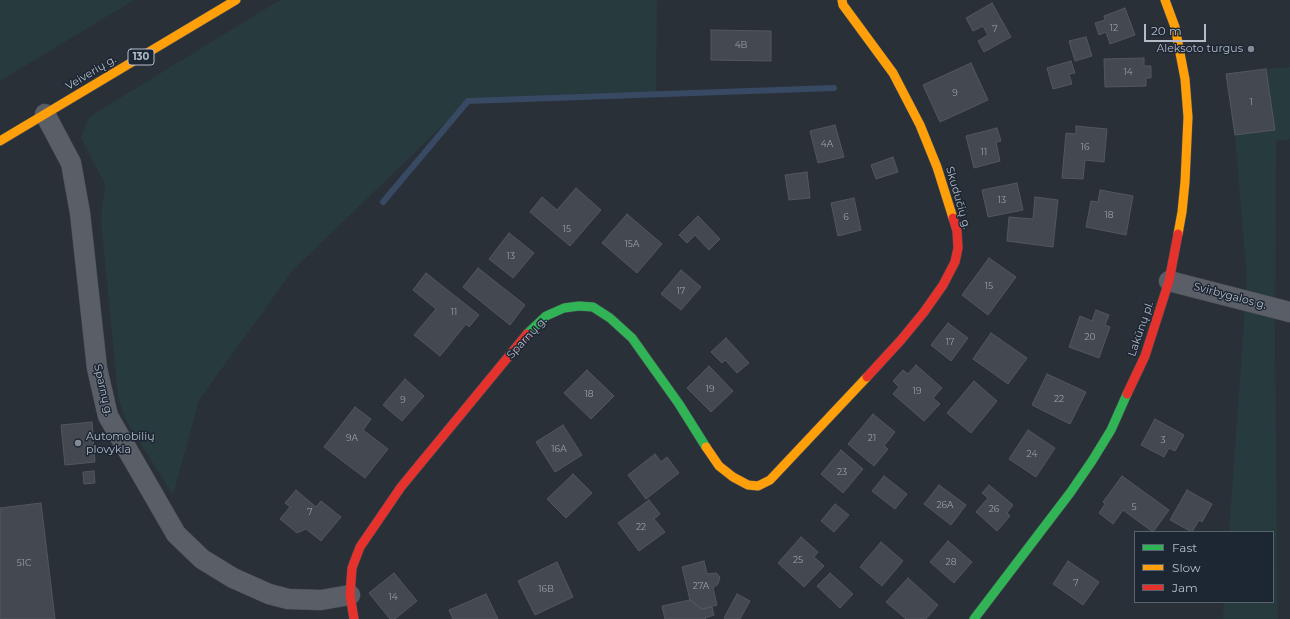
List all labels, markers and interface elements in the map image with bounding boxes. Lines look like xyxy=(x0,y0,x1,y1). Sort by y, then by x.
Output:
scale bar xyxy=(1146,16,1208,42)
house number: 12 xyxy=(1110,23,1118,33)
text: 20 m xyxy=(1151,23,1182,38)
house number: 7 xyxy=(992,24,998,34)
house number: 4B xyxy=(735,40,747,50)
place label: Aleksoto turgus xyxy=(1156,42,1243,56)
marker: Aleksoto turgus xyxy=(1246,44,1256,54)
road number: 130 xyxy=(128,49,154,65)
street label: Veiverių g. xyxy=(63,53,119,93)
house number: 14 xyxy=(1123,67,1133,77)
house number: 9 xyxy=(952,88,958,98)
house number: 1 xyxy=(1249,97,1253,107)
house number: 4A xyxy=(821,139,833,149)
house number: 16 xyxy=(1081,142,1089,152)
house number: 11 xyxy=(981,147,987,157)
street label: Skudučių g. xyxy=(943,165,973,231)
house number: 13 xyxy=(998,195,1006,205)
house number: 18 xyxy=(1105,210,1113,220)
house number: 6 xyxy=(843,212,849,222)
house number: 15 xyxy=(563,224,571,234)
house number: 15A xyxy=(625,239,639,249)
house number: 13 xyxy=(507,251,515,261)
street label: Svirbygalos g. xyxy=(1192,280,1268,312)
house number: 15 xyxy=(985,281,993,291)
house number: 17 xyxy=(677,286,685,296)
street label: Lakūnų pl. xyxy=(1125,300,1157,358)
house number: 11 xyxy=(451,307,457,317)
street label: Sparnų g. xyxy=(504,314,550,362)
house number: 20 xyxy=(1084,332,1096,342)
house number: 17 xyxy=(946,337,954,347)
street label: Sparnų g. xyxy=(91,363,115,417)
house number: 19 xyxy=(706,384,714,394)
house number: 19 xyxy=(913,386,921,396)
house number: 18 xyxy=(585,389,593,399)
house number: 22 xyxy=(1054,394,1064,404)
house number: 9 xyxy=(400,395,406,405)
place label: Automobilių plovykla xyxy=(86,430,155,456)
house number: 9A xyxy=(346,433,358,443)
house number: 21 xyxy=(868,433,876,443)
house number: 3 xyxy=(1160,435,1166,445)
marker: Automobilių plovykla xyxy=(73,438,83,448)
house number: 16A xyxy=(551,444,567,454)
house number: 24 xyxy=(1027,449,1037,459)
house number: 23 xyxy=(837,467,847,477)
house number: 26A xyxy=(936,500,954,510)
house number: 5 xyxy=(1131,502,1137,512)
house number: 26 xyxy=(989,504,999,514)
house number: 7 xyxy=(307,507,313,517)
house number: 22 xyxy=(636,522,646,532)
legend xyxy=(1134,531,1274,603)
text: Fast xyxy=(1172,540,1197,555)
house number: 25 xyxy=(793,555,803,565)
house number: 28 xyxy=(946,557,956,567)
house number: 51C xyxy=(17,558,31,568)
text: Slow xyxy=(1172,560,1201,575)
house number: 7 xyxy=(1073,578,1079,588)
text: Jam xyxy=(1172,580,1198,595)
house number: 27A xyxy=(693,581,709,591)
house number: 16B xyxy=(538,584,554,594)
house number: 14 xyxy=(388,592,398,602)

